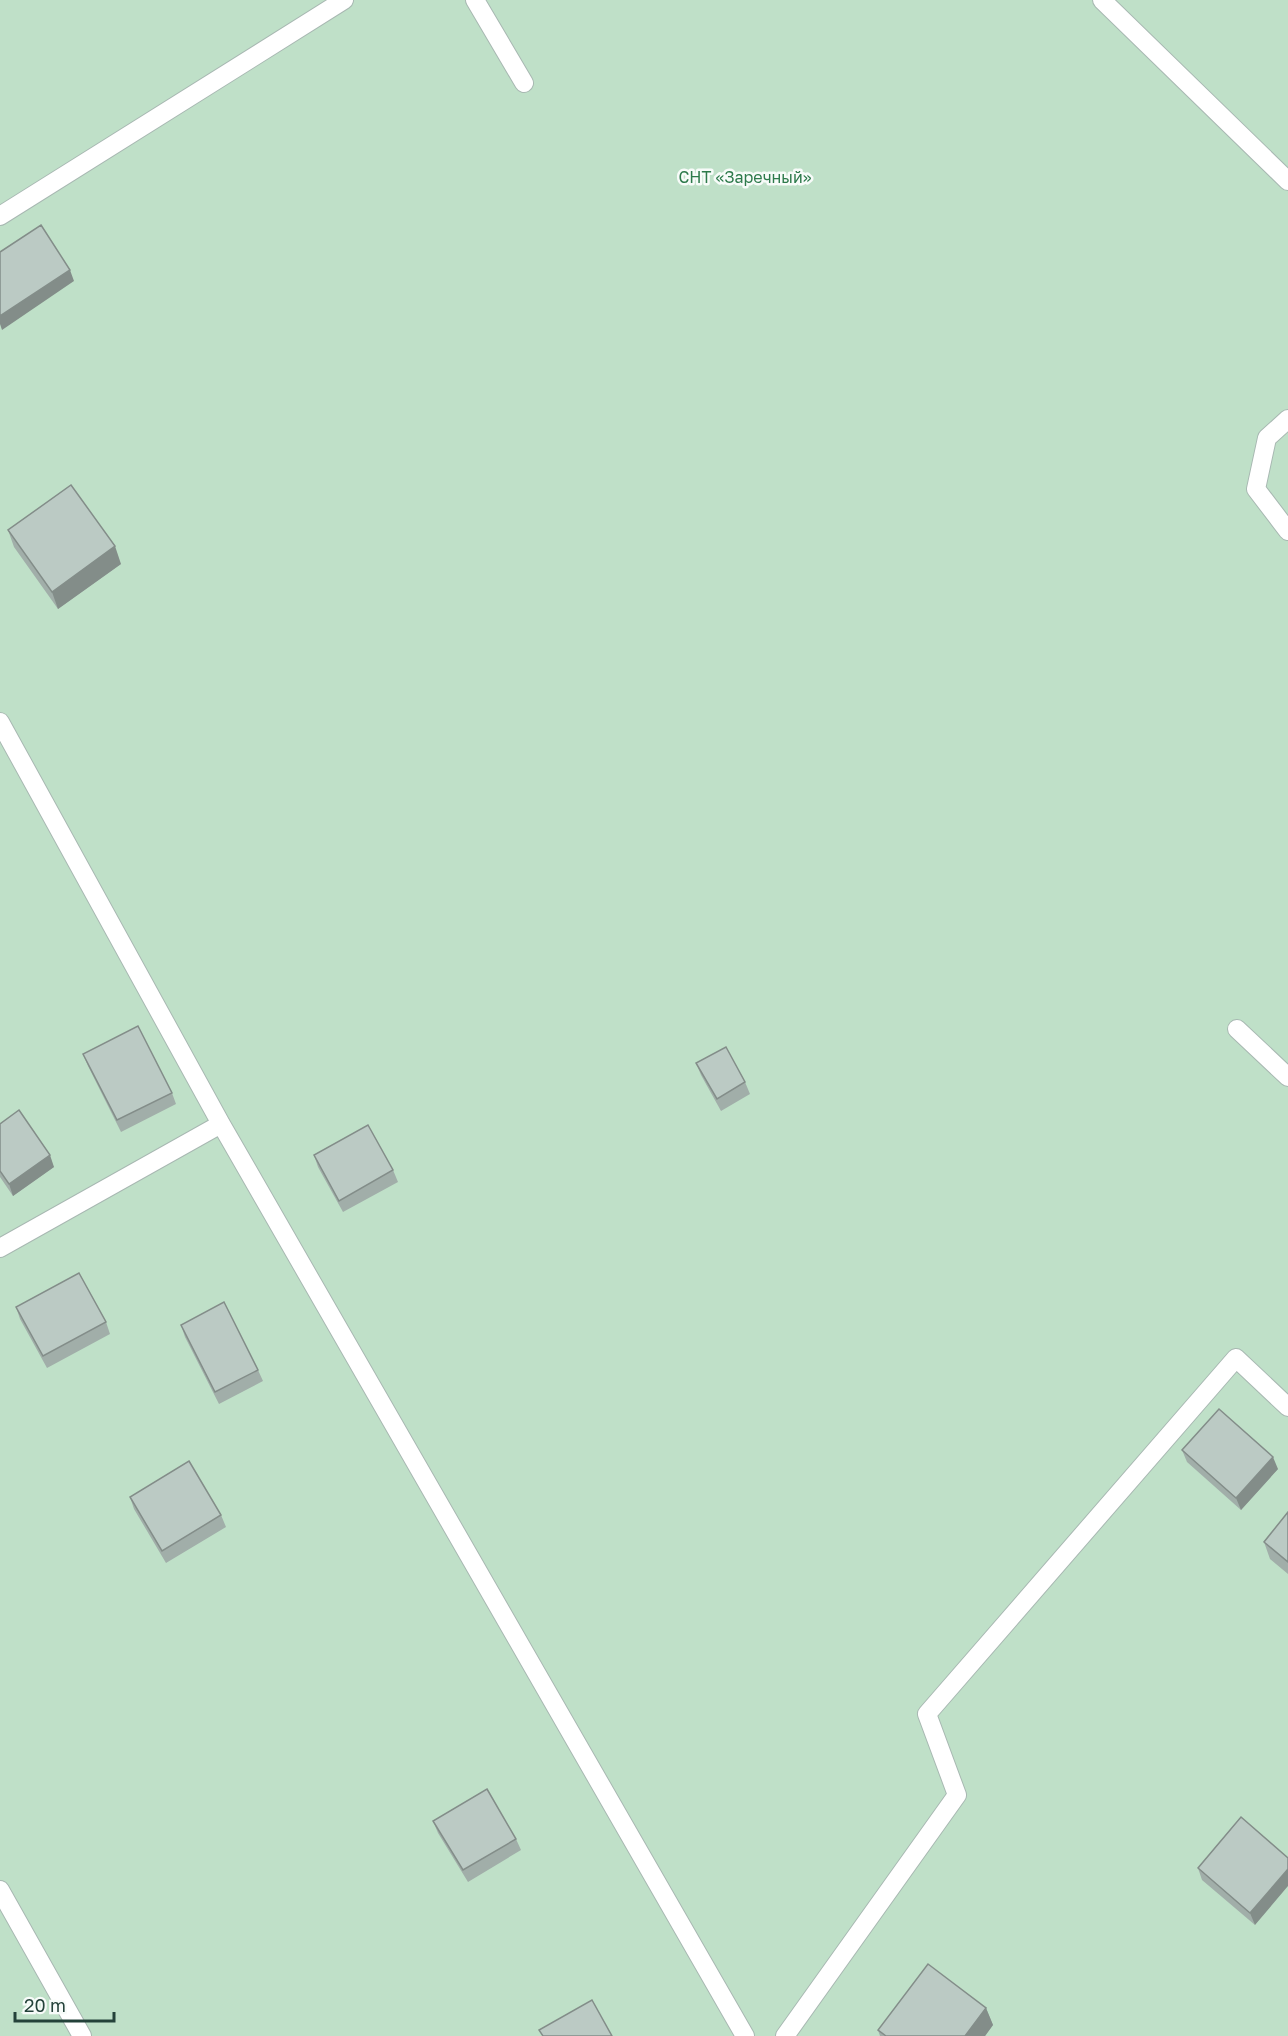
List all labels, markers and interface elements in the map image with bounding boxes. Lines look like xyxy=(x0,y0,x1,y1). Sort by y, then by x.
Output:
park label: СНТ «Заречный» xyxy=(678,167,812,187)
scale bar xyxy=(15,1985,114,2023)
text: 20 m xyxy=(24,1994,66,2016)

